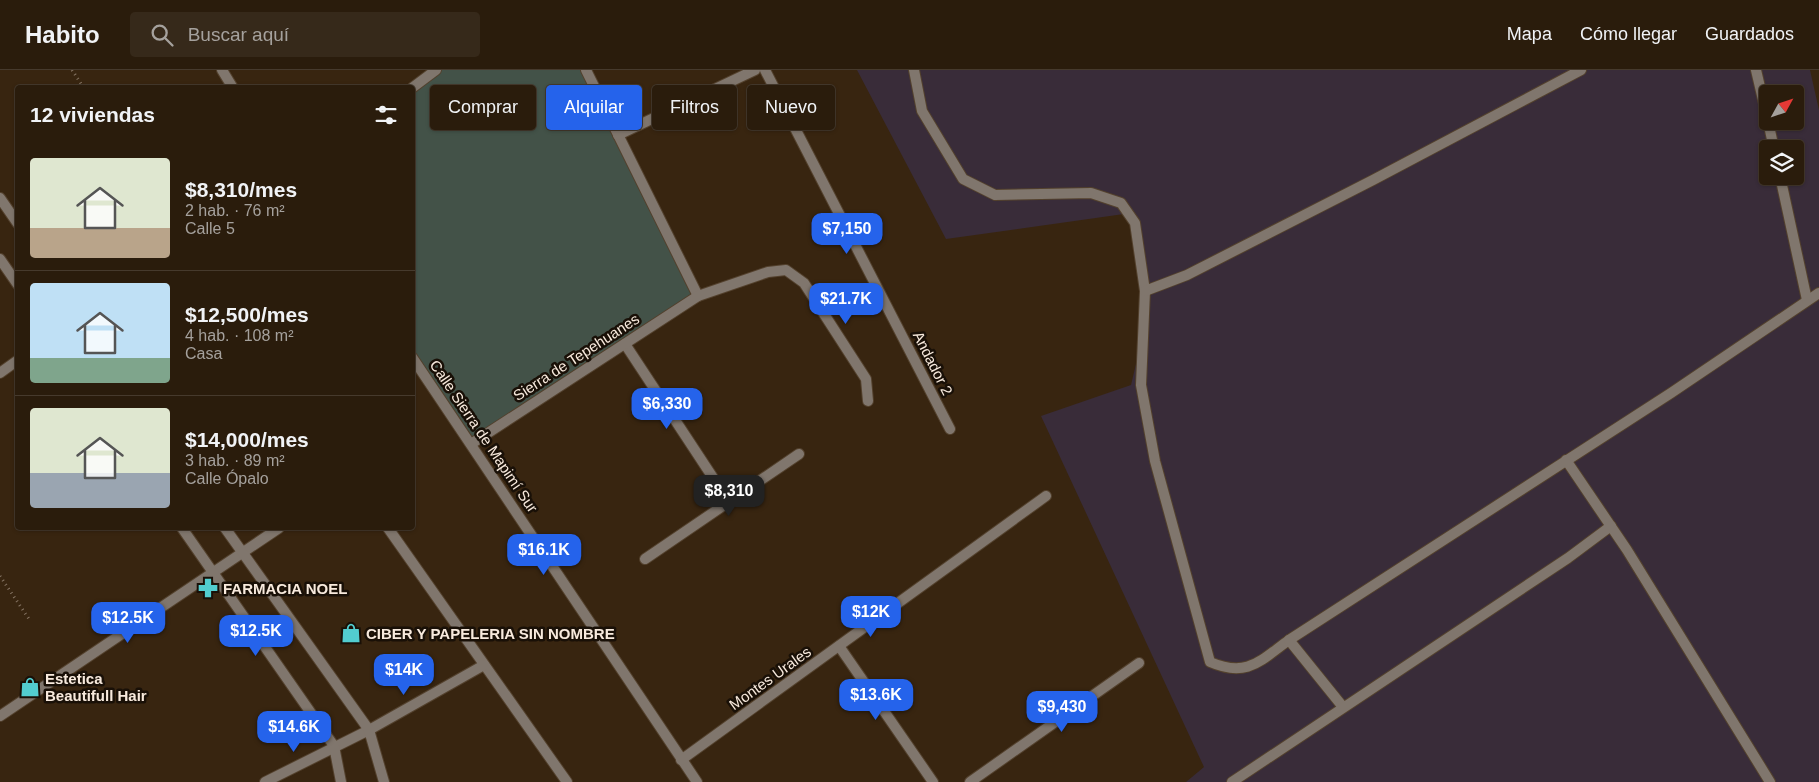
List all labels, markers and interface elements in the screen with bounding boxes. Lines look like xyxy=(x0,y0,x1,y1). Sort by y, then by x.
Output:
search box xyxy=(130,12,480,57)
text: Habito xyxy=(25,21,100,48)
icon: search xyxy=(148,21,176,49)
text: Buscar aquí xyxy=(188,24,289,45)
text: Mapa xyxy=(1507,24,1552,44)
text: Cómo llegar xyxy=(1580,24,1677,44)
text: Guardados xyxy=(1705,24,1794,44)
chip: Comprar xyxy=(430,85,536,130)
chip: Alquilar xyxy=(546,85,642,130)
chip: Filtros xyxy=(652,85,737,130)
chip: Nuevo xyxy=(747,85,835,130)
north arrow xyxy=(1759,85,1804,130)
map controls xyxy=(1759,85,1804,185)
icon: filters xyxy=(372,101,400,129)
text: 12 viviendas xyxy=(30,103,155,126)
button: layers xyxy=(1759,140,1804,185)
icon: home xyxy=(70,178,130,238)
text: $8,310/mes xyxy=(185,178,297,201)
text: 2 hab. · 76 m² xyxy=(185,202,285,219)
pin: $7,150 xyxy=(806,212,888,255)
text: Calle 5 xyxy=(185,220,235,237)
text: $7,150 xyxy=(823,220,871,237)
pin: $21.7K xyxy=(805,282,887,325)
text: $21.7K xyxy=(820,290,872,307)
icon: home xyxy=(70,303,130,363)
text: $12,500/mes xyxy=(185,303,309,326)
street label: Sierra de Tepehuanes xyxy=(510,310,642,404)
text: 4 hab. · 108 m² xyxy=(185,327,294,344)
street label: Andador 2 xyxy=(910,328,956,398)
text: Casa xyxy=(185,345,222,362)
street label: Calle Sierra de Mapimí Sur xyxy=(427,357,541,515)
pin: $6,330 xyxy=(626,388,708,430)
text: $6,330 xyxy=(643,395,691,412)
icon: home xyxy=(70,428,130,488)
text: $14,000/mes xyxy=(185,428,309,451)
text: 3 hab. · 89 m² xyxy=(185,452,285,469)
text: Calle Ópalo xyxy=(185,470,269,487)
pin: $8,310 xyxy=(688,474,770,517)
text: $8,310 xyxy=(705,482,753,499)
pin: $16.1K xyxy=(503,534,585,576)
text: $16.1K xyxy=(518,541,570,558)
pharmacy icon: FARMACIA NOEL xyxy=(197,577,219,599)
place label: FARMACIA NOEL xyxy=(223,580,347,597)
pin: $12K xyxy=(841,596,901,638)
pin: $12.5K xyxy=(87,602,169,644)
text: $12K xyxy=(852,603,890,620)
text: $12.5K xyxy=(102,609,154,626)
pin: $12.5K xyxy=(215,614,297,657)
text: $12.5K xyxy=(230,622,282,639)
shop icon: CIBER Y PAPELERIA SIN NOMBRE xyxy=(340,622,362,644)
place label: CIBER Y PAPELERIA SIN NOMBRE xyxy=(366,625,615,642)
street label: Montes Urales xyxy=(726,643,814,713)
pin: $14K xyxy=(374,654,434,696)
text: $14K xyxy=(385,661,423,678)
place label: Estetica Beautifull Hair xyxy=(45,670,147,704)
shop icon: Estetica Beautifull Hair xyxy=(19,676,41,698)
pin: $13.6K xyxy=(835,678,917,721)
text: $13.6K xyxy=(850,686,902,703)
pin: $9,430 xyxy=(1021,690,1103,733)
text: $9,430 xyxy=(1038,698,1086,715)
pin: $14.6K xyxy=(253,710,335,753)
text: $14.6K xyxy=(268,718,320,735)

